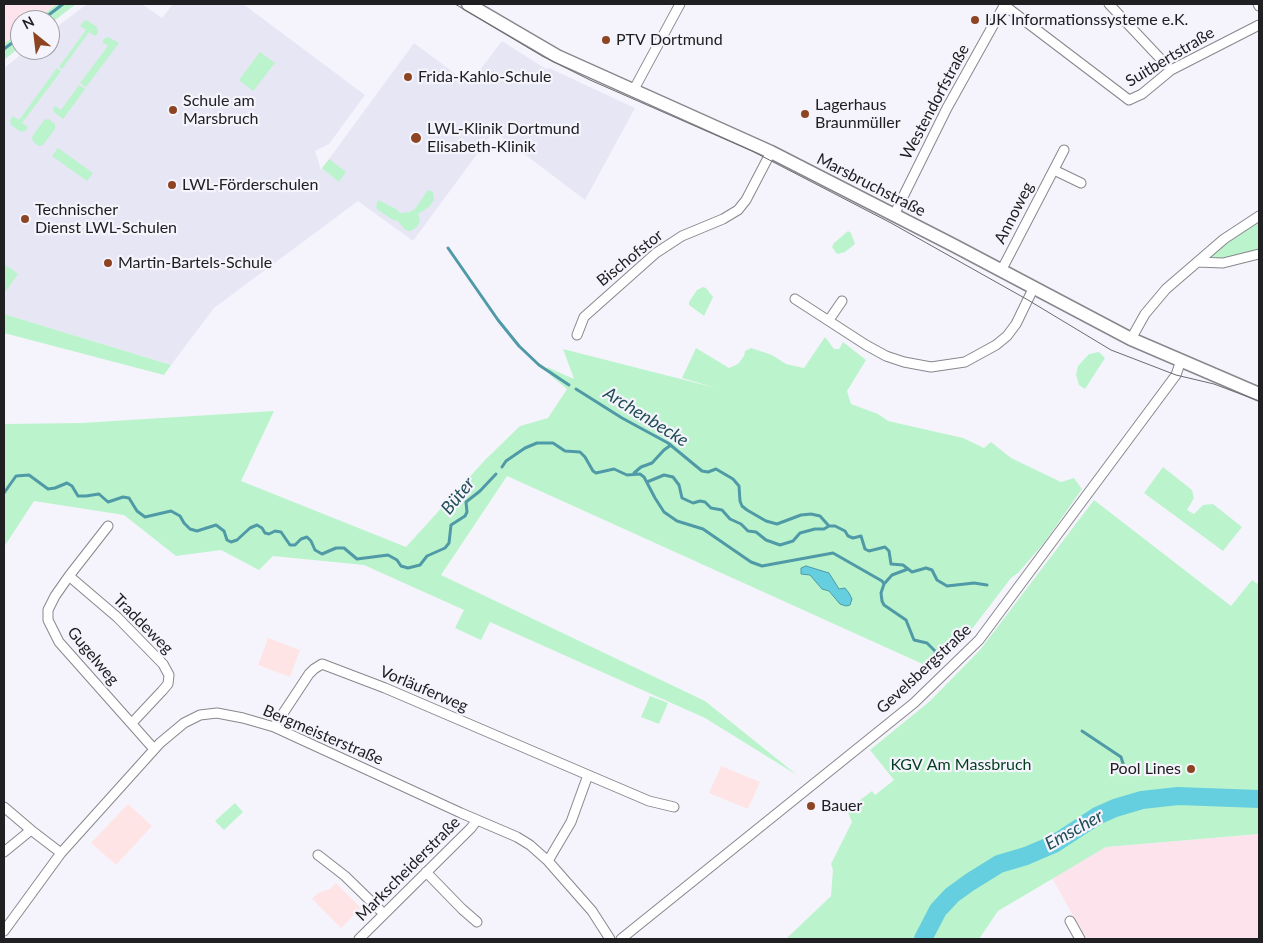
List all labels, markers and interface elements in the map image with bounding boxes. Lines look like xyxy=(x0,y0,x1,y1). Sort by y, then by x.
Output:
north arrow xyxy=(10,10,60,60)
place label: IJK Informationssysteme e.K. xyxy=(985,10,1188,30)
text: N xyxy=(19,12,37,32)
marker: IJK Informationssysteme e.K. xyxy=(969,14,981,26)
street label: Suitbertstraße xyxy=(1122,23,1218,91)
place label: PTV Dortmund xyxy=(616,30,723,50)
marker: PTV Dortmund xyxy=(600,34,612,46)
street label: Westendorfstraße xyxy=(897,41,973,163)
place label: Frida-Kahlo-Schule xyxy=(418,67,551,87)
marker: Frida-Kahlo-Schule xyxy=(402,71,414,83)
place label: Schule am Marsbruch xyxy=(183,91,259,129)
place label: Lagerhaus Braunmüller xyxy=(815,95,901,133)
marker: Schule am Marsbruch xyxy=(167,104,179,116)
marker: Lagerhaus Braunmüller xyxy=(799,108,811,120)
place label: LWL-Klinik Dortmund Elisabeth-Klinik xyxy=(427,119,580,157)
marker: LWL-Klinik Dortmund Elisabeth-Klinik xyxy=(409,131,423,145)
street label: Marsbruchstraße xyxy=(813,149,929,221)
place label: LWL-Förderschulen xyxy=(182,175,318,195)
marker: LWL-Förderschulen xyxy=(166,179,178,191)
street label: Annoweg xyxy=(990,179,1038,247)
place label: Technischer Dienst LWL-Schulen xyxy=(35,200,177,238)
marker: Technischer Dienst LWL-Schulen xyxy=(19,213,31,225)
street label: Bischofstor xyxy=(593,226,667,290)
place label: Martin-Bartels-Schule xyxy=(118,253,272,273)
marker: Martin-Bartels-Schule xyxy=(102,257,114,269)
water label: Archenbecke xyxy=(600,382,692,452)
water label: Büter xyxy=(437,473,479,519)
street label: Traddeweg xyxy=(109,590,177,658)
street label: Gevelsbergstraße xyxy=(873,620,975,718)
street label: Gugelweg xyxy=(63,623,123,689)
street label: Vorläuferweg xyxy=(377,662,471,716)
street label: Bergmeisterstraße xyxy=(260,701,386,769)
park label: KGV Am Massbruch xyxy=(890,755,1032,775)
place label: Pool Lines xyxy=(1109,759,1181,779)
marker: Pool Lines xyxy=(1185,763,1197,775)
place label: Bauer xyxy=(821,796,862,816)
marker: Bauer xyxy=(805,800,817,812)
water label: Emscher xyxy=(1041,805,1107,855)
street label: Markscheiderstraße xyxy=(352,813,464,925)

